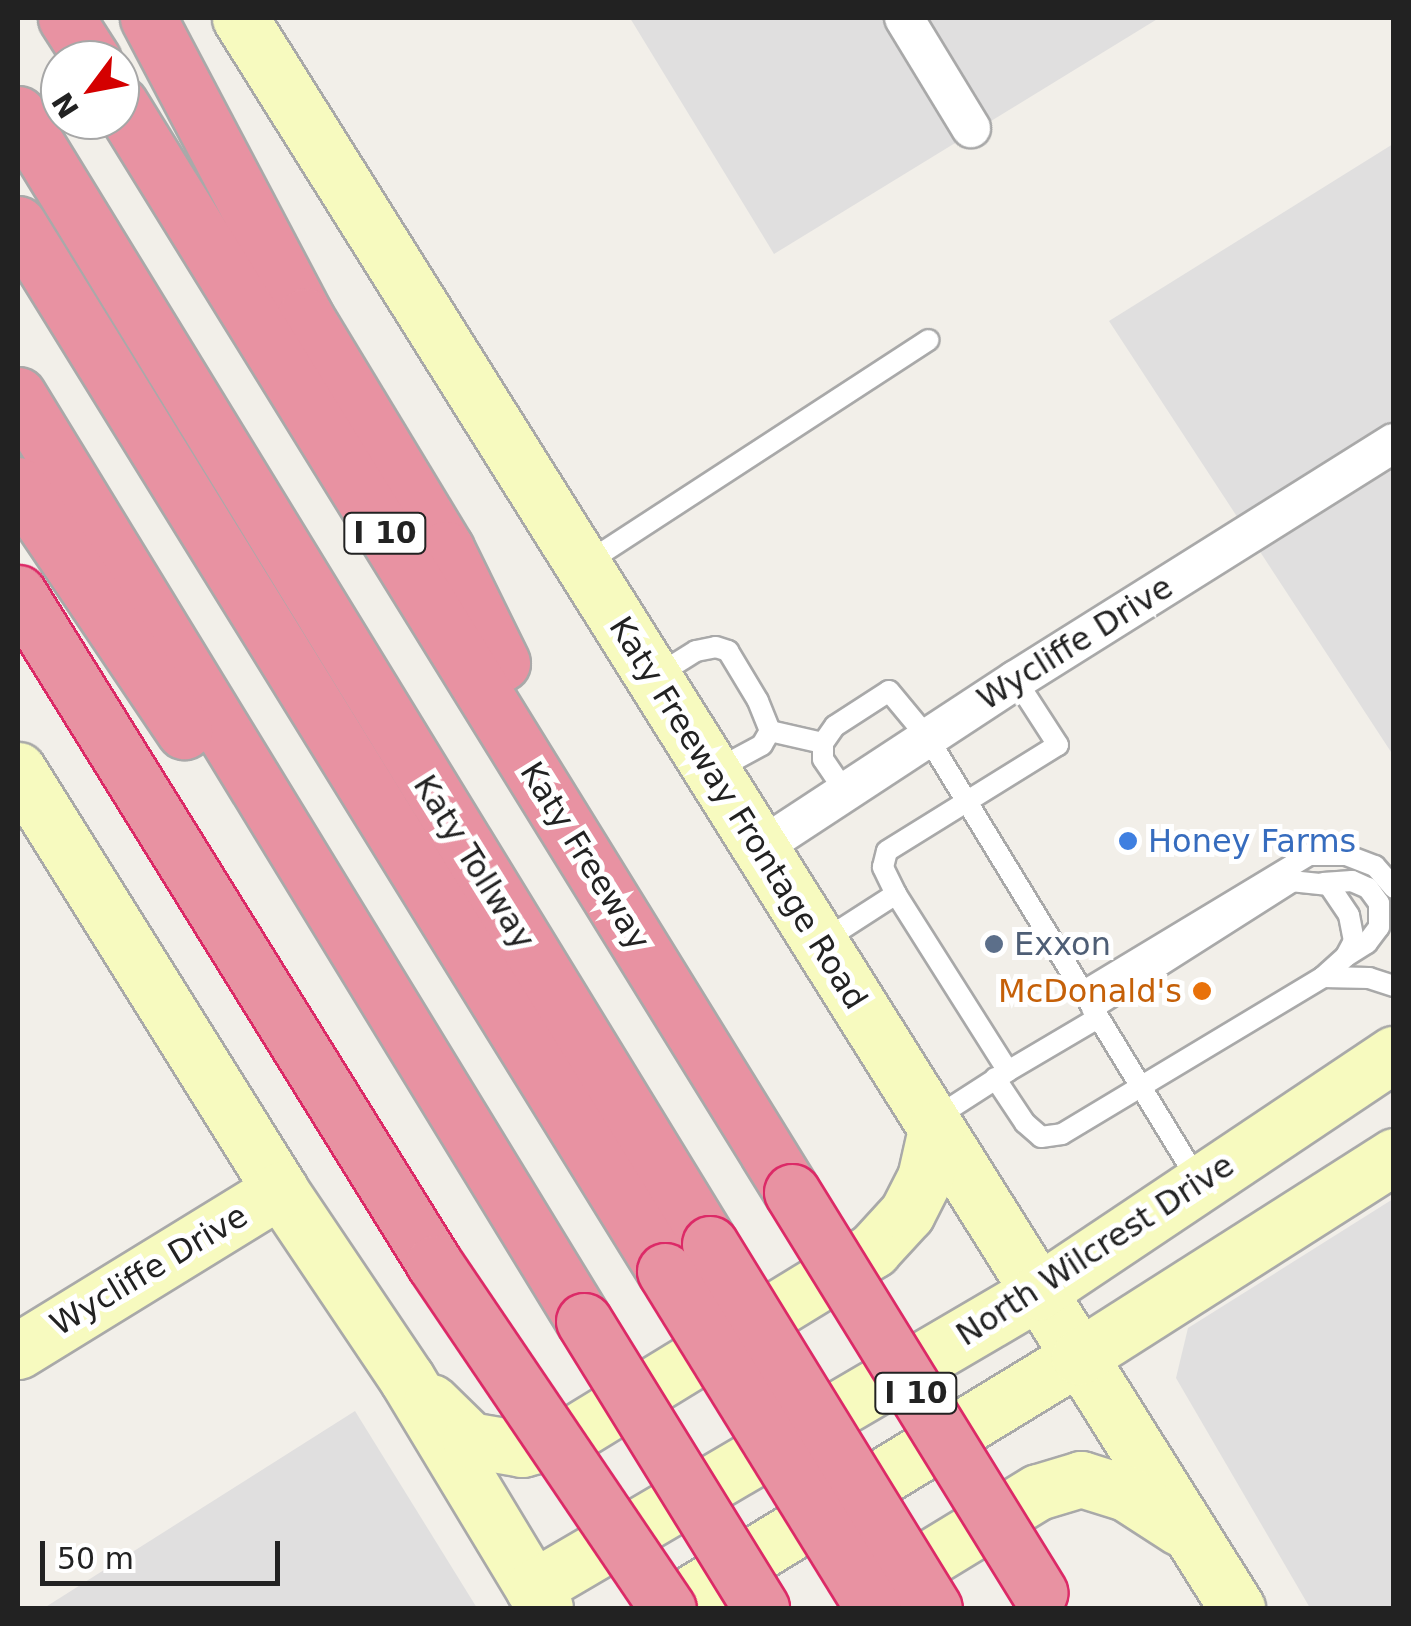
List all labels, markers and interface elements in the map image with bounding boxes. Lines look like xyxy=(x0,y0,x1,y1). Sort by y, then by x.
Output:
north arrow xyxy=(40,40,140,140)
text: N xyxy=(46,86,86,124)
road number: I 10 xyxy=(342,508,428,558)
street label: Wycliffe Drive xyxy=(970,568,1180,718)
street label: Katy Freeway Frontage Road xyxy=(601,610,875,1016)
street label: Katy Freeway xyxy=(512,755,658,957)
street label: Katy Tollway xyxy=(405,768,543,956)
place label: Honey Farms xyxy=(1148,822,1356,860)
marker: Honey Farms xyxy=(1117,830,1139,852)
place label: Exxon xyxy=(1014,925,1111,963)
marker: Exxon xyxy=(983,933,1005,955)
place label: McDonald's xyxy=(998,972,1182,1010)
marker: McDonald's xyxy=(1191,980,1213,1002)
street label: North Wilcrest Drive xyxy=(949,1146,1241,1354)
street label: Wycliffe Drive xyxy=(44,1196,254,1344)
road number: I 10 xyxy=(874,1368,958,1418)
scale bar xyxy=(45,1521,285,1583)
text: 50 m xyxy=(57,1541,134,1576)

